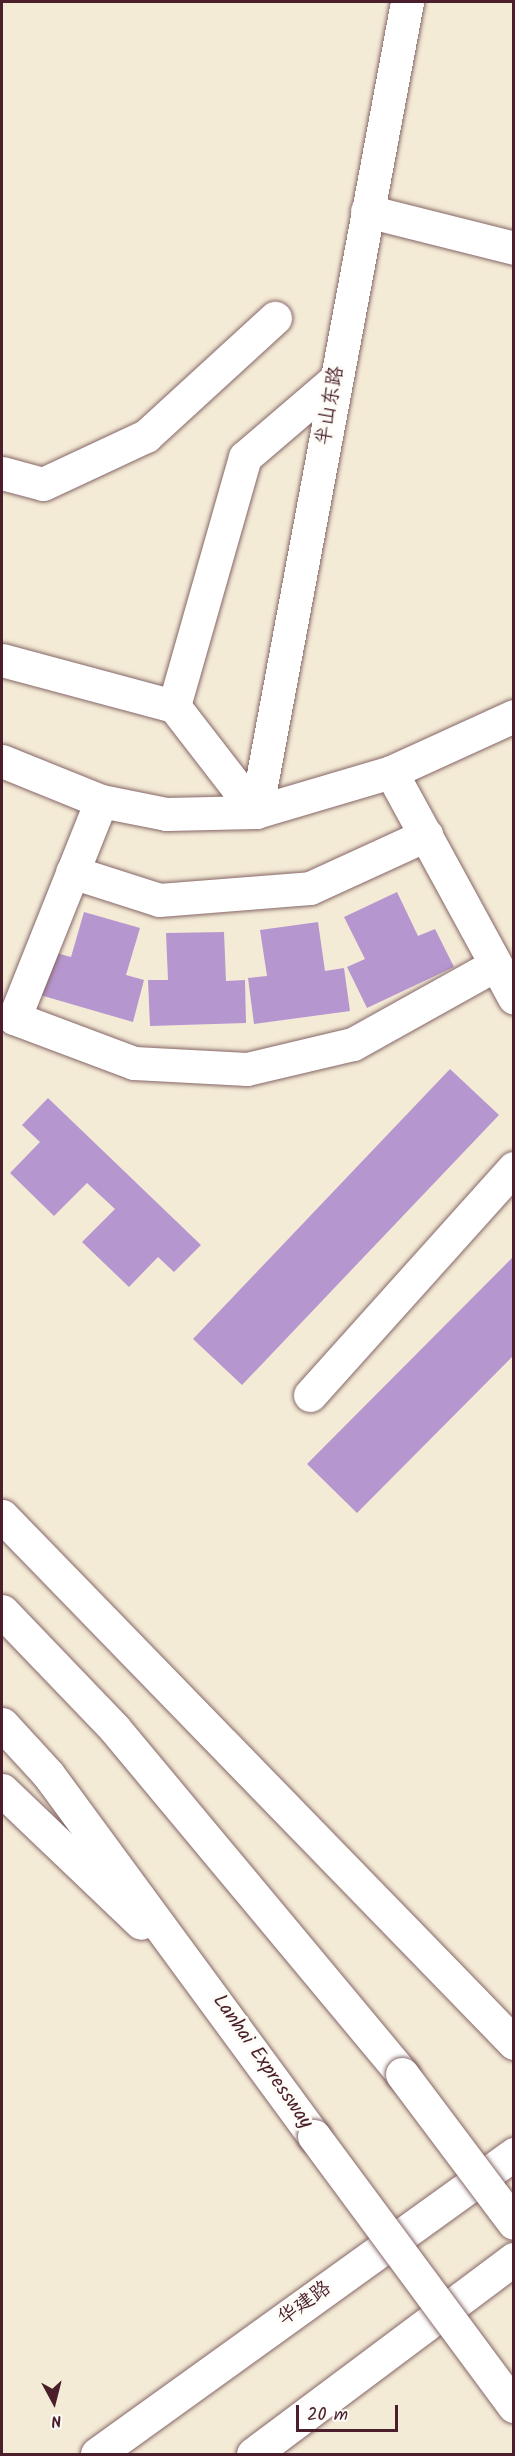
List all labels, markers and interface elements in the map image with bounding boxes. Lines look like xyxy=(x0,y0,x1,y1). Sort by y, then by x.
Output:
street label: 半山东路 xyxy=(312,365,350,447)
street label: Lanhai Expressway xyxy=(207,1990,317,2134)
street label: 华建路 xyxy=(274,2277,336,2331)
north arrow xyxy=(24,2372,84,2432)
scale bar xyxy=(299,2393,401,2431)
text: 20 m xyxy=(307,2401,348,2430)
text: N xyxy=(50,2407,63,2433)

